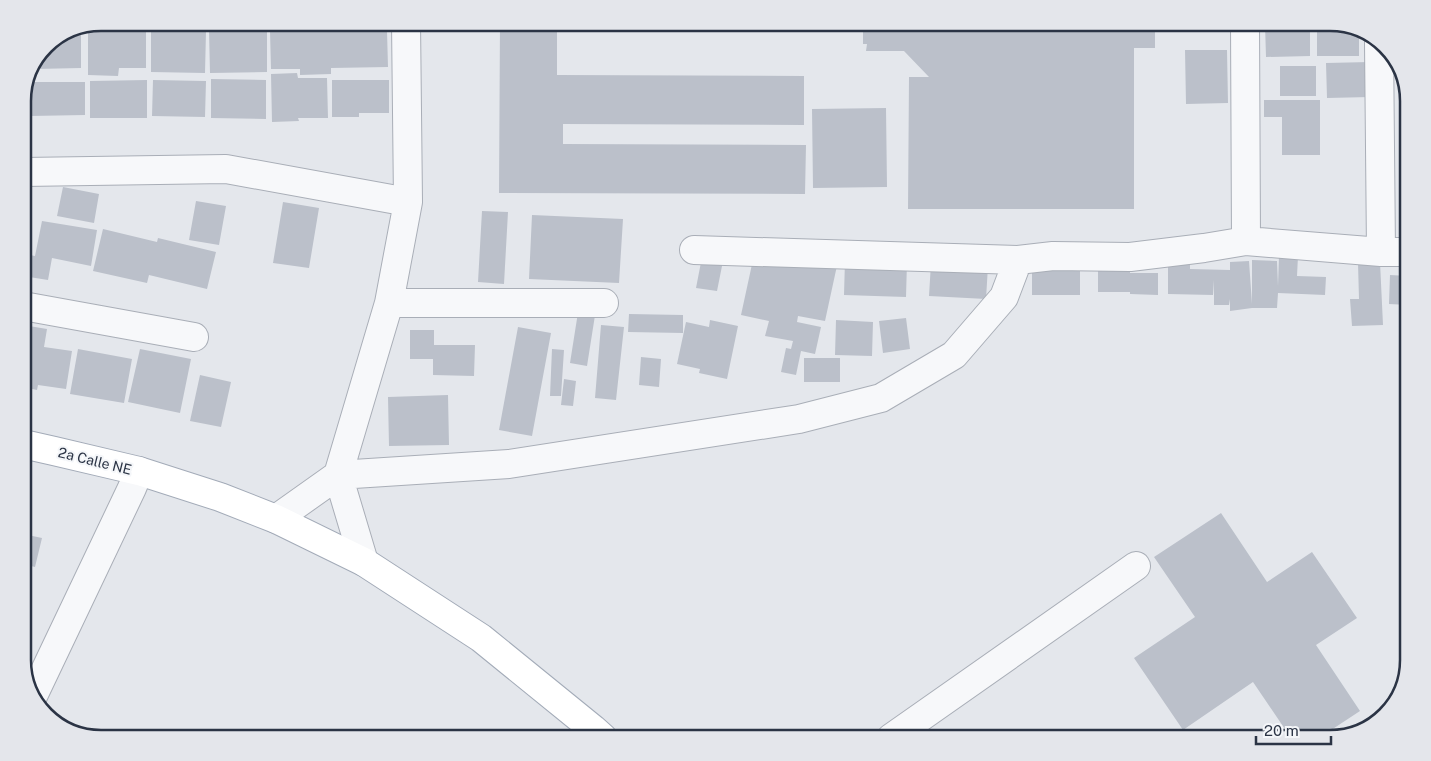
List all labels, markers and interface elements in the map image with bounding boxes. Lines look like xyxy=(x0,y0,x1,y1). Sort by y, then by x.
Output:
street label: 2a Calle NE xyxy=(57,444,133,478)
scale bar xyxy=(1256,714,1331,746)
text: 20 m xyxy=(1264,722,1299,739)

